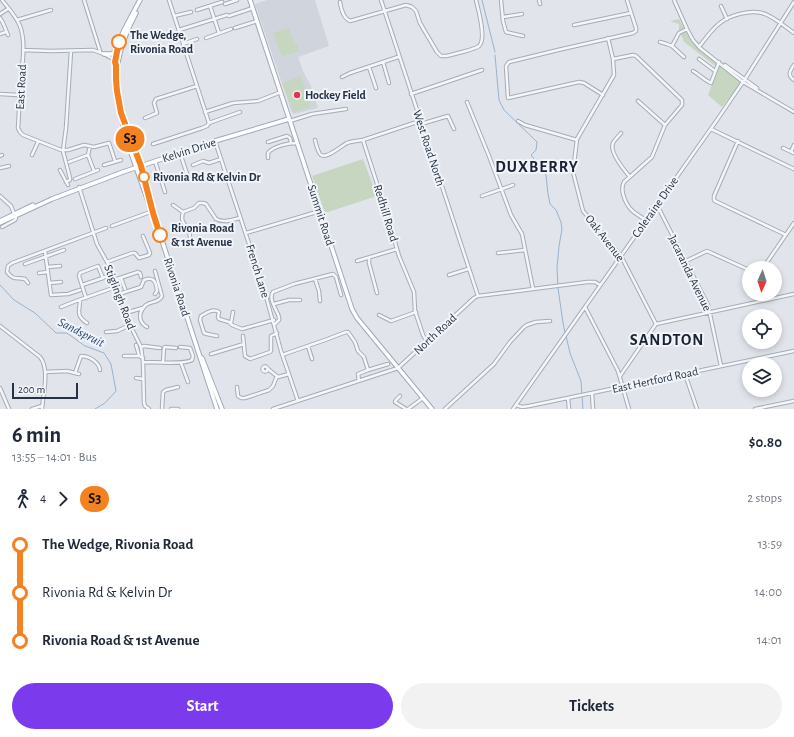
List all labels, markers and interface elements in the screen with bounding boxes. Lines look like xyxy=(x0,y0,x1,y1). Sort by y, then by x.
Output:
place label: The Wedge, Rivonia Road xyxy=(130,29,194,55)
marker: The Wedge, Rivonia Road xyxy=(111,34,127,50)
street label: East Road xyxy=(14,64,28,110)
place label: Hockey Field xyxy=(305,89,367,102)
marker: Hockey Field xyxy=(292,90,302,100)
street label: West Road North xyxy=(411,108,447,188)
line badge: S3 xyxy=(112,126,148,152)
text: S3 xyxy=(123,132,137,146)
street label: Kelvin Drive xyxy=(161,136,217,164)
district label: DUXBERRY xyxy=(495,159,579,175)
marker: Rivonia Rd & Kelvin Dr xyxy=(138,171,150,183)
place label: Rivonia Rd & Kelvin Dr xyxy=(153,171,261,183)
street label: Coleraine Drive xyxy=(630,174,680,240)
street label: Summit Road xyxy=(306,183,336,247)
street label: Redhill Road xyxy=(372,183,400,243)
street label: Oak Avenue xyxy=(583,212,627,264)
place label: Rivonia Road & 1st Avenue xyxy=(171,222,235,248)
marker: Rivonia Road & 1st Avenue xyxy=(152,227,168,243)
street label: Jacaranda Avenue xyxy=(666,233,714,313)
street label: French Lane xyxy=(244,243,272,299)
street label: Rivonia Road xyxy=(162,256,192,318)
north arrow xyxy=(742,261,782,301)
map controls xyxy=(742,261,782,397)
street label: Stiglingh Road xyxy=(102,263,138,331)
button: locate xyxy=(742,309,782,349)
street label: North Road xyxy=(411,311,459,357)
water label: Sandspruit xyxy=(56,316,107,351)
district label: SANDTON xyxy=(630,332,704,348)
button: layers xyxy=(742,357,782,397)
street label: East Hertford Road xyxy=(611,365,699,395)
scale bar xyxy=(12,381,78,400)
text: 200 m xyxy=(18,384,45,395)
text: 6 min xyxy=(12,424,61,446)
text: $0.80 xyxy=(749,435,782,450)
text: 13:55 – 14:01 · Bus xyxy=(12,451,97,464)
icon: walk xyxy=(12,488,34,510)
icon: forward xyxy=(52,488,74,510)
text: 4 xyxy=(40,492,46,505)
text: S3 xyxy=(88,492,101,506)
text: 2 stops xyxy=(747,492,782,505)
text: The Wedge, Rivonia Road xyxy=(42,537,193,552)
text: 13:59 xyxy=(758,538,782,551)
text: Rivonia Rd & Kelvin Dr xyxy=(42,585,172,600)
text: 14:00 xyxy=(755,586,782,599)
text: Rivonia Road & 1st Avenue xyxy=(42,633,200,648)
text: 14:01 xyxy=(757,634,782,647)
button: Start xyxy=(12,683,393,729)
button: Tickets xyxy=(401,683,782,729)

